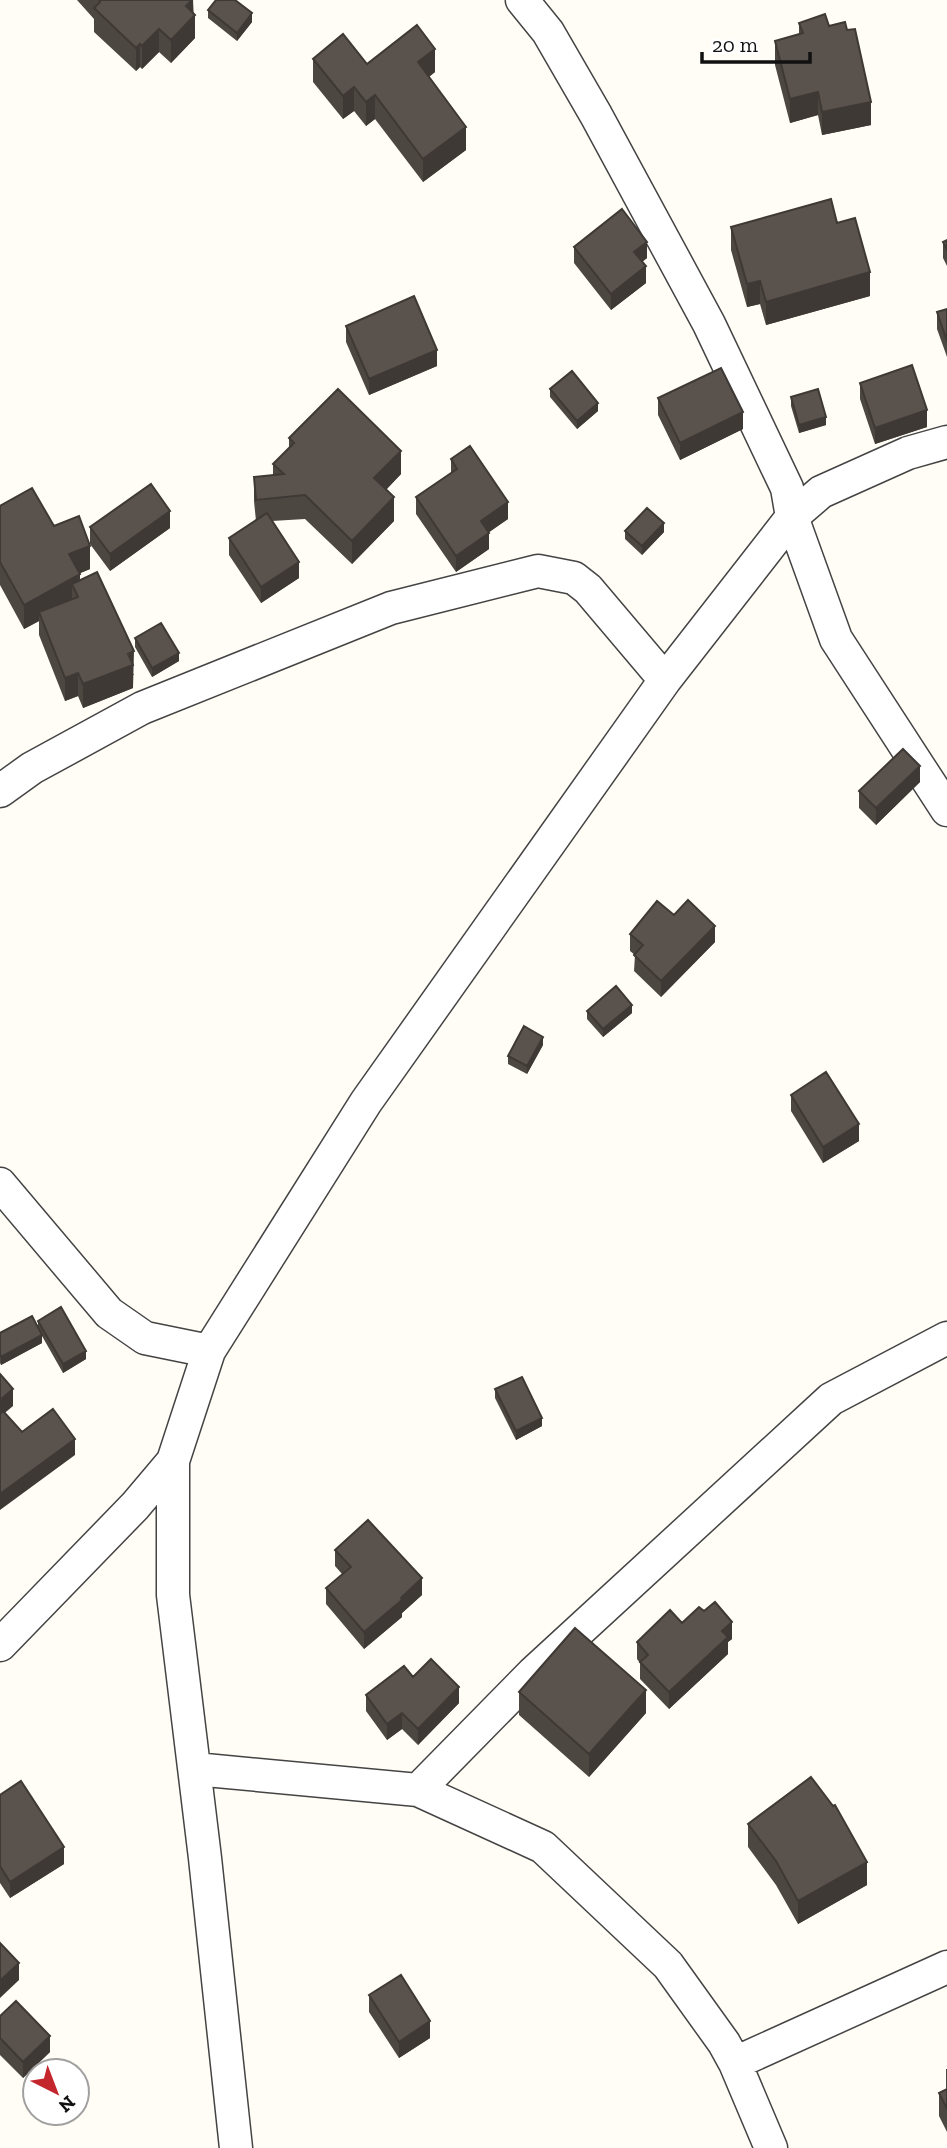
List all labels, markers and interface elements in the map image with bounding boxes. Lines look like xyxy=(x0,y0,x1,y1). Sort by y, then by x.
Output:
scale bar xyxy=(702,21,810,65)
text: 20 m xyxy=(712,32,758,57)
north arrow xyxy=(21,2057,91,2127)
text: N xyxy=(54,2091,80,2118)

